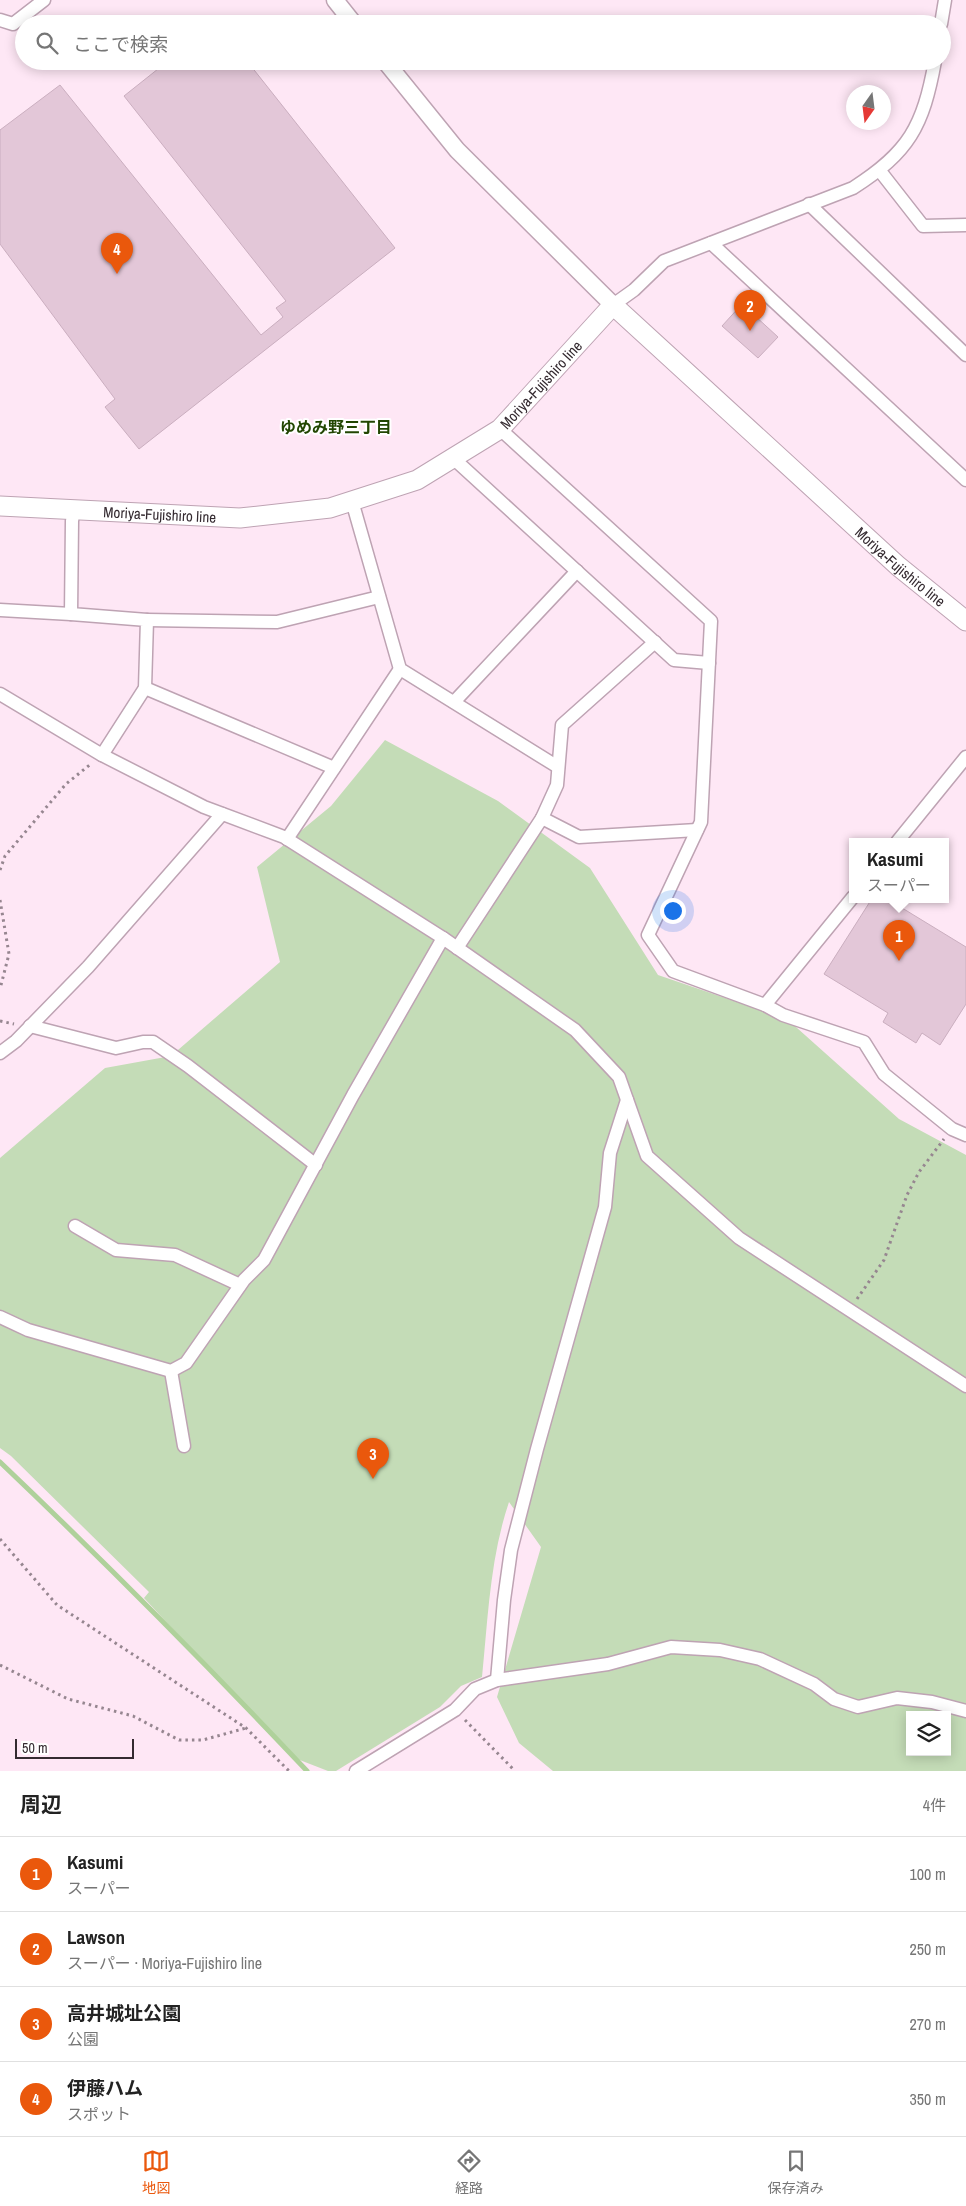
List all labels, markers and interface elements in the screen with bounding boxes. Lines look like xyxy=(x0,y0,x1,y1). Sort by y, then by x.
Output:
search box xyxy=(15,15,951,70)
icon: search xyxy=(33,29,61,57)
text: ここで検索 xyxy=(73,31,168,57)
north arrow xyxy=(846,85,891,130)
pin: 4 xyxy=(101,233,133,274)
pin: 2 xyxy=(734,290,766,331)
street label: Moriya-Fujishiro line xyxy=(495,335,587,433)
district label: ゆめみ野三丁目 xyxy=(280,416,392,438)
street label: Moriya-Fujishiro line xyxy=(103,501,217,527)
street label: Moriya-Fujishiro line xyxy=(851,522,950,611)
popup xyxy=(849,838,949,903)
text: Kasumi xyxy=(867,846,923,872)
text: スーパー xyxy=(867,874,931,896)
your location xyxy=(660,898,686,924)
pin: 1 xyxy=(883,920,915,961)
pin: 3 xyxy=(357,1438,389,1479)
map controls xyxy=(906,1711,951,1756)
button: layers xyxy=(906,1711,951,1756)
scale bar xyxy=(15,1736,134,1759)
text: 50 m xyxy=(22,1739,48,1757)
text: 周辺 xyxy=(20,1790,62,1819)
text: 4件 xyxy=(923,1794,946,1816)
text: Kasumi xyxy=(67,1849,123,1875)
text: 1 xyxy=(32,1863,40,1885)
text: 100 m xyxy=(910,1863,946,1885)
text: スーパー xyxy=(67,1877,131,1899)
text: Lawson xyxy=(67,1924,125,1950)
text: 2 xyxy=(32,1938,40,1960)
text: 250 m xyxy=(910,1938,946,1960)
text: スーパー · Moriya-Fujishiro line xyxy=(67,1952,262,1974)
text: 高井城址公園 xyxy=(67,2000,181,2026)
text: 3 xyxy=(32,2013,40,2035)
text: 270 m xyxy=(910,2013,946,2035)
text: 公園 xyxy=(67,2028,99,2050)
text: 伊藤ハム xyxy=(67,2075,143,2101)
text: 4 xyxy=(32,2088,40,2110)
text: 350 m xyxy=(910,2088,946,2110)
text: スポット xyxy=(67,2103,131,2125)
tab: 地図 xyxy=(142,2147,170,2197)
tab: 経路 xyxy=(455,2147,483,2197)
tab: 保存済み xyxy=(768,2147,824,2197)

